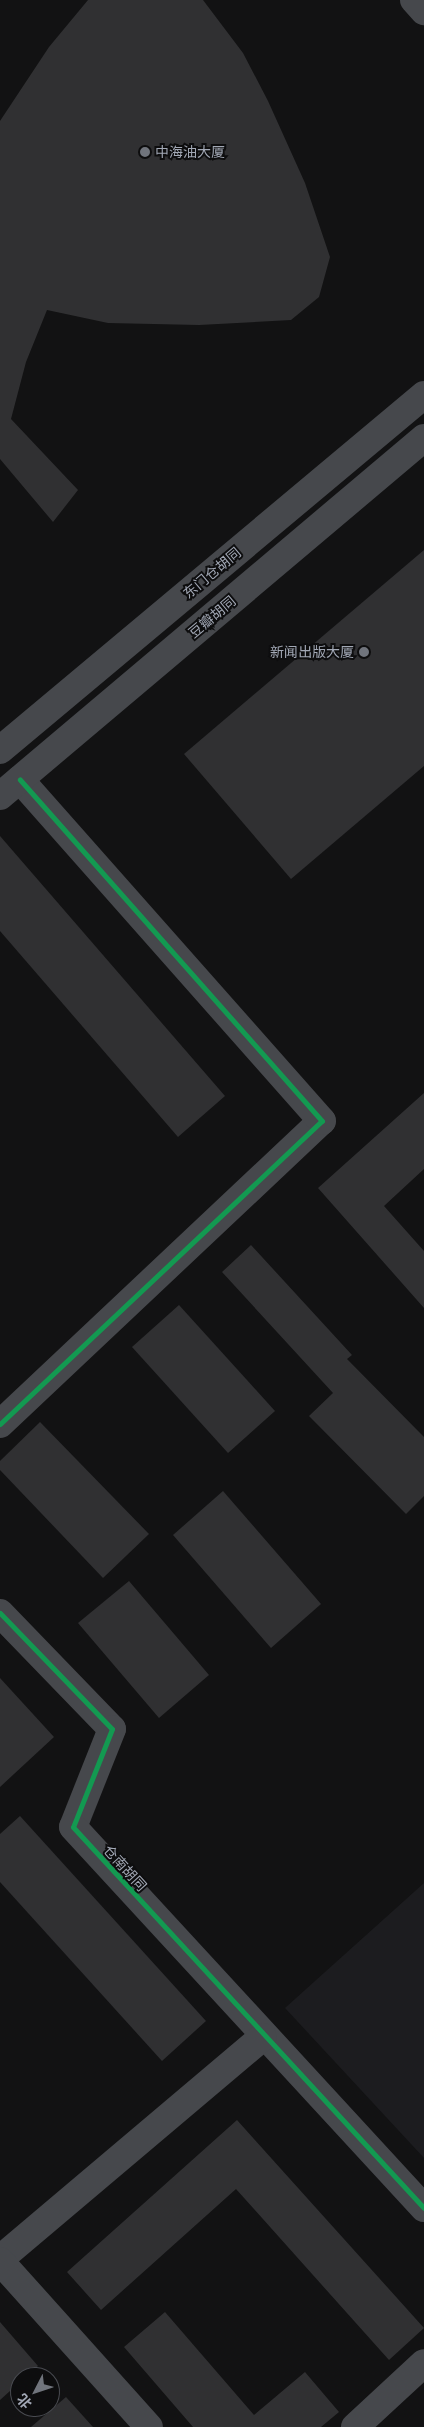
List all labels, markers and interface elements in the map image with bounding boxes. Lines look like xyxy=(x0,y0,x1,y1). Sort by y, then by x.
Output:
place label: 中海油大厦 xyxy=(155,144,225,160)
marker: 中海油大厦 xyxy=(139,146,151,158)
street label: 东门仓胡同 xyxy=(180,544,244,602)
street label: 豆瓣胡同 xyxy=(185,593,239,641)
place label: 新闻出版大厦 xyxy=(270,644,354,660)
marker: 新闻出版大厦 xyxy=(358,646,370,658)
street label: 仓南胡同 xyxy=(100,1842,150,1894)
north arrow xyxy=(10,2367,60,2417)
text: 北 xyxy=(14,2391,35,2412)

